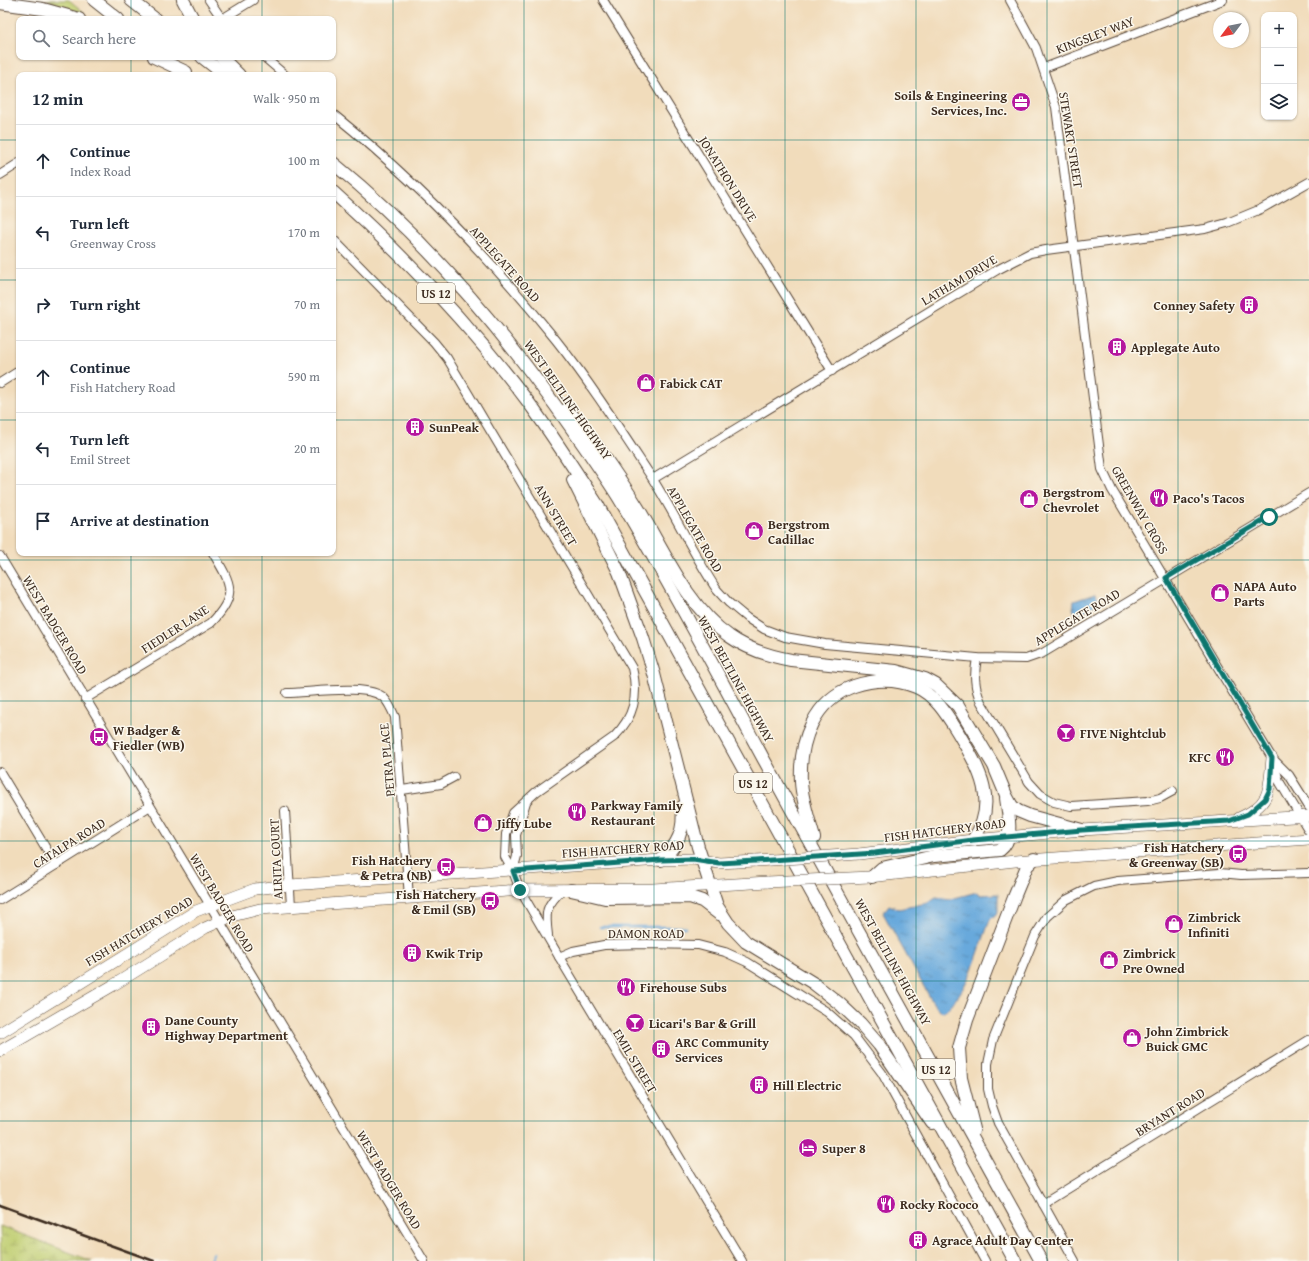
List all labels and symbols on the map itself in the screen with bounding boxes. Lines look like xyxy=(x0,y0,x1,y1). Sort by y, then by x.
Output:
street label: KINGSLEY WAY xyxy=(1053,11,1137,59)
north arrow xyxy=(1213,12,1249,48)
place label: Soils & Engineering Services, Inc. xyxy=(894,86,1007,120)
office icon: Soils & Engineering Services, Inc. xyxy=(1010,91,1032,113)
street label: STEWART STREET xyxy=(1054,91,1088,190)
street label: JONATHON DRIVE xyxy=(693,131,762,226)
street label: APPLEGATE ROAD xyxy=(465,222,545,307)
street label: LATHAM DRIVE xyxy=(918,250,1001,310)
road number: US 12 xyxy=(417,283,455,303)
building icon: Conney Safety xyxy=(1238,294,1260,316)
place label: Conney Safety xyxy=(1153,296,1235,315)
street label: WEST BELTLINE HIGHWAY xyxy=(519,336,617,464)
building icon: Applegate Auto xyxy=(1106,336,1128,358)
place label: Applegate Auto xyxy=(1131,338,1220,357)
shop icon: Fabick CAT xyxy=(635,372,657,394)
place label: Fabick CAT xyxy=(660,374,723,393)
building icon: SunPeak xyxy=(404,416,426,438)
place label: SunPeak xyxy=(429,418,480,437)
street label: GREENWAY CROSS xyxy=(1107,462,1173,558)
street label: ANN STREET xyxy=(530,480,582,550)
street label: APPLEGATE ROAD xyxy=(662,482,728,576)
place label: Bergstrom Chevrolet xyxy=(1043,483,1105,517)
restaurant icon: Paco's Tacos xyxy=(1148,487,1170,509)
shop icon: Bergstrom Chevrolet xyxy=(1018,488,1040,510)
place label: Paco's Tacos xyxy=(1173,489,1245,508)
route start xyxy=(1260,508,1278,526)
place label: Bergstrom Cadillac xyxy=(768,515,830,549)
shop icon: Bergstrom Cadillac xyxy=(743,520,765,542)
street label: WEST BADGER ROAD xyxy=(18,572,92,678)
place label: NAPA Auto Parts xyxy=(1234,577,1297,611)
shop icon: NAPA Auto Parts xyxy=(1209,582,1231,604)
street label: APPLEGATE ROAD xyxy=(1030,584,1124,650)
street label: FIEDLER LANE xyxy=(137,600,213,658)
street label: WEST BELTLINE HIGHWAY xyxy=(693,612,779,746)
place label: W Badger & Fiedler (WB) xyxy=(113,721,185,755)
street label: PETRA PLACE xyxy=(374,722,400,798)
bar icon: FIVE Nightclub xyxy=(1055,722,1077,744)
place label: FIVE Nightclub xyxy=(1080,724,1166,743)
bus stop icon: W Badger & Fiedler (WB) xyxy=(88,726,110,748)
restaurant icon: KFC xyxy=(1214,746,1236,768)
place label: KFC xyxy=(1189,748,1211,767)
road number: US 12 xyxy=(734,773,772,793)
place label: Parkway Family Restaurant xyxy=(591,796,683,830)
restaurant icon: Parkway Family Restaurant xyxy=(566,801,588,823)
shop icon: Jiffy Lube xyxy=(472,812,494,834)
street label: CATALPA ROAD xyxy=(29,813,109,873)
street label: FISH HATCHERY ROAD xyxy=(883,813,1007,847)
place label: Jiffy Lube xyxy=(495,814,552,833)
street label: ALRITA COURT xyxy=(264,817,288,900)
street label: FISH HATCHERY ROAD xyxy=(561,835,685,863)
place label: Fish Hatchery & Greenway (SB) xyxy=(1129,838,1224,872)
bus stop icon: Fish Hatchery & Greenway (SB) xyxy=(1227,843,1249,865)
street label: WEST BADGER ROAD xyxy=(185,850,259,956)
place label: Fish Hatchery & Petra (NB) xyxy=(352,851,432,885)
bus stop icon: Fish Hatchery & Petra (NB) xyxy=(435,856,457,878)
route end xyxy=(511,881,529,899)
place label: Fish Hatchery & Emil (SB) xyxy=(396,885,476,919)
bus stop icon: Fish Hatchery & Emil (SB) xyxy=(479,890,501,912)
street label: FISH HATCHERY ROAD xyxy=(82,891,196,971)
street label: WEST BELTLINE HIGHWAY xyxy=(850,895,936,1029)
place label: Zimbrick Infiniti xyxy=(1188,908,1241,942)
shop icon: Zimbrick Infiniti xyxy=(1163,913,1185,935)
street label: DAMON ROAD xyxy=(608,924,684,943)
building icon: Kwik Trip xyxy=(401,942,423,964)
place label: Kwik Trip xyxy=(426,944,484,963)
place label: Zimbrick Pre Owned xyxy=(1123,944,1185,978)
shop icon: Zimbrick Pre Owned xyxy=(1098,949,1120,971)
restaurant icon: Firehouse Subs xyxy=(615,976,637,998)
place label: Firehouse Subs xyxy=(640,978,727,997)
place label: Dane County Highway Department xyxy=(165,1011,288,1045)
bar icon: Licari's Bar & Grill xyxy=(624,1012,646,1034)
place label: Licari's Bar & Grill xyxy=(649,1014,756,1033)
building icon: Dane County Highway Department xyxy=(140,1016,162,1038)
place label: John Zimbrick Buick GMC xyxy=(1144,1022,1229,1056)
street label: EMIL STREET xyxy=(608,1025,662,1097)
shop icon: John Zimbrick Buick GMC xyxy=(1121,1027,1143,1049)
place label: ARC Community Services xyxy=(675,1033,769,1067)
building icon: ARC Community Services xyxy=(650,1038,672,1060)
road number: US 12 xyxy=(917,1059,955,1079)
building icon: Hill Electric xyxy=(748,1074,770,1096)
place label: Hill Electric xyxy=(773,1076,841,1095)
street label: BRYANT ROAD xyxy=(1131,1083,1209,1141)
street label: WEST BADGER ROAD xyxy=(352,1127,426,1233)
hotel icon: Super 8 xyxy=(797,1137,819,1159)
place label: Super 8 xyxy=(822,1139,866,1158)
restaurant icon: Rocky Rococo xyxy=(875,1193,897,1215)
place label: Rocky Rococo xyxy=(900,1195,979,1214)
building icon: Agrace Adult Day Center xyxy=(907,1229,929,1251)
place label: Agrace Adult Day Center xyxy=(932,1231,1073,1250)

